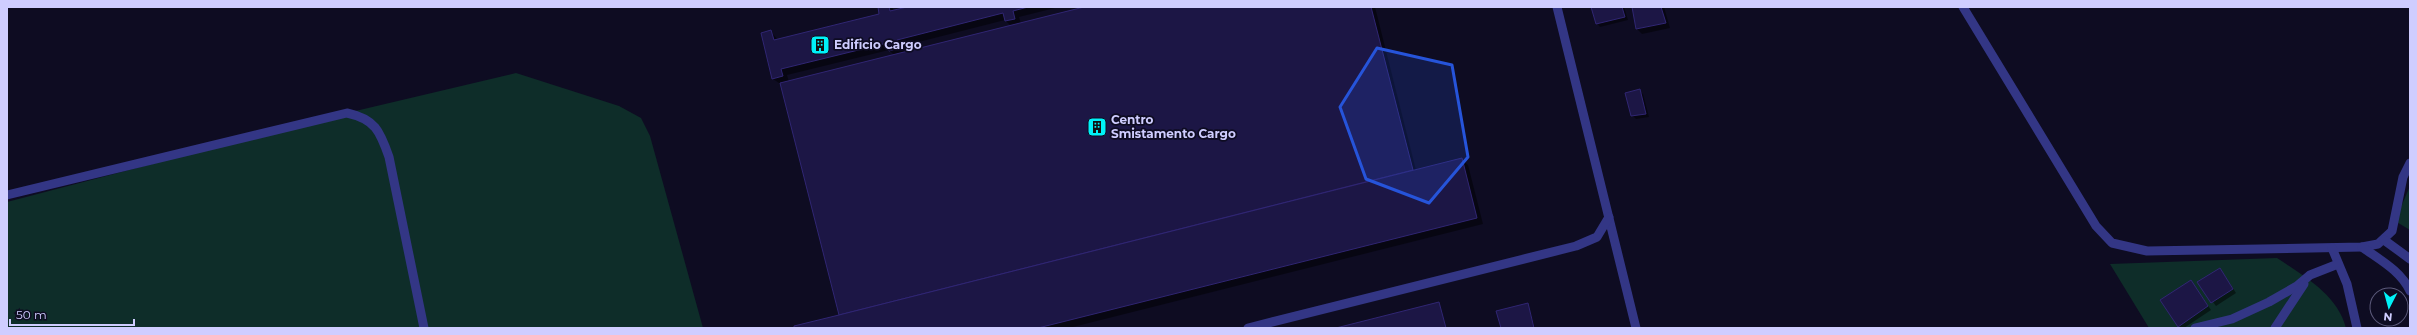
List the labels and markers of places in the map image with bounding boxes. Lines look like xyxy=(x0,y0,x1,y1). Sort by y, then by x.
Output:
building icon: Edificio Cargo xyxy=(809,34,831,56)
place label: Edificio Cargo xyxy=(834,37,922,52)
place label: Centro Smistamento Cargo xyxy=(1111,112,1236,141)
building icon: Centro Smistamento Cargo xyxy=(1086,116,1108,138)

